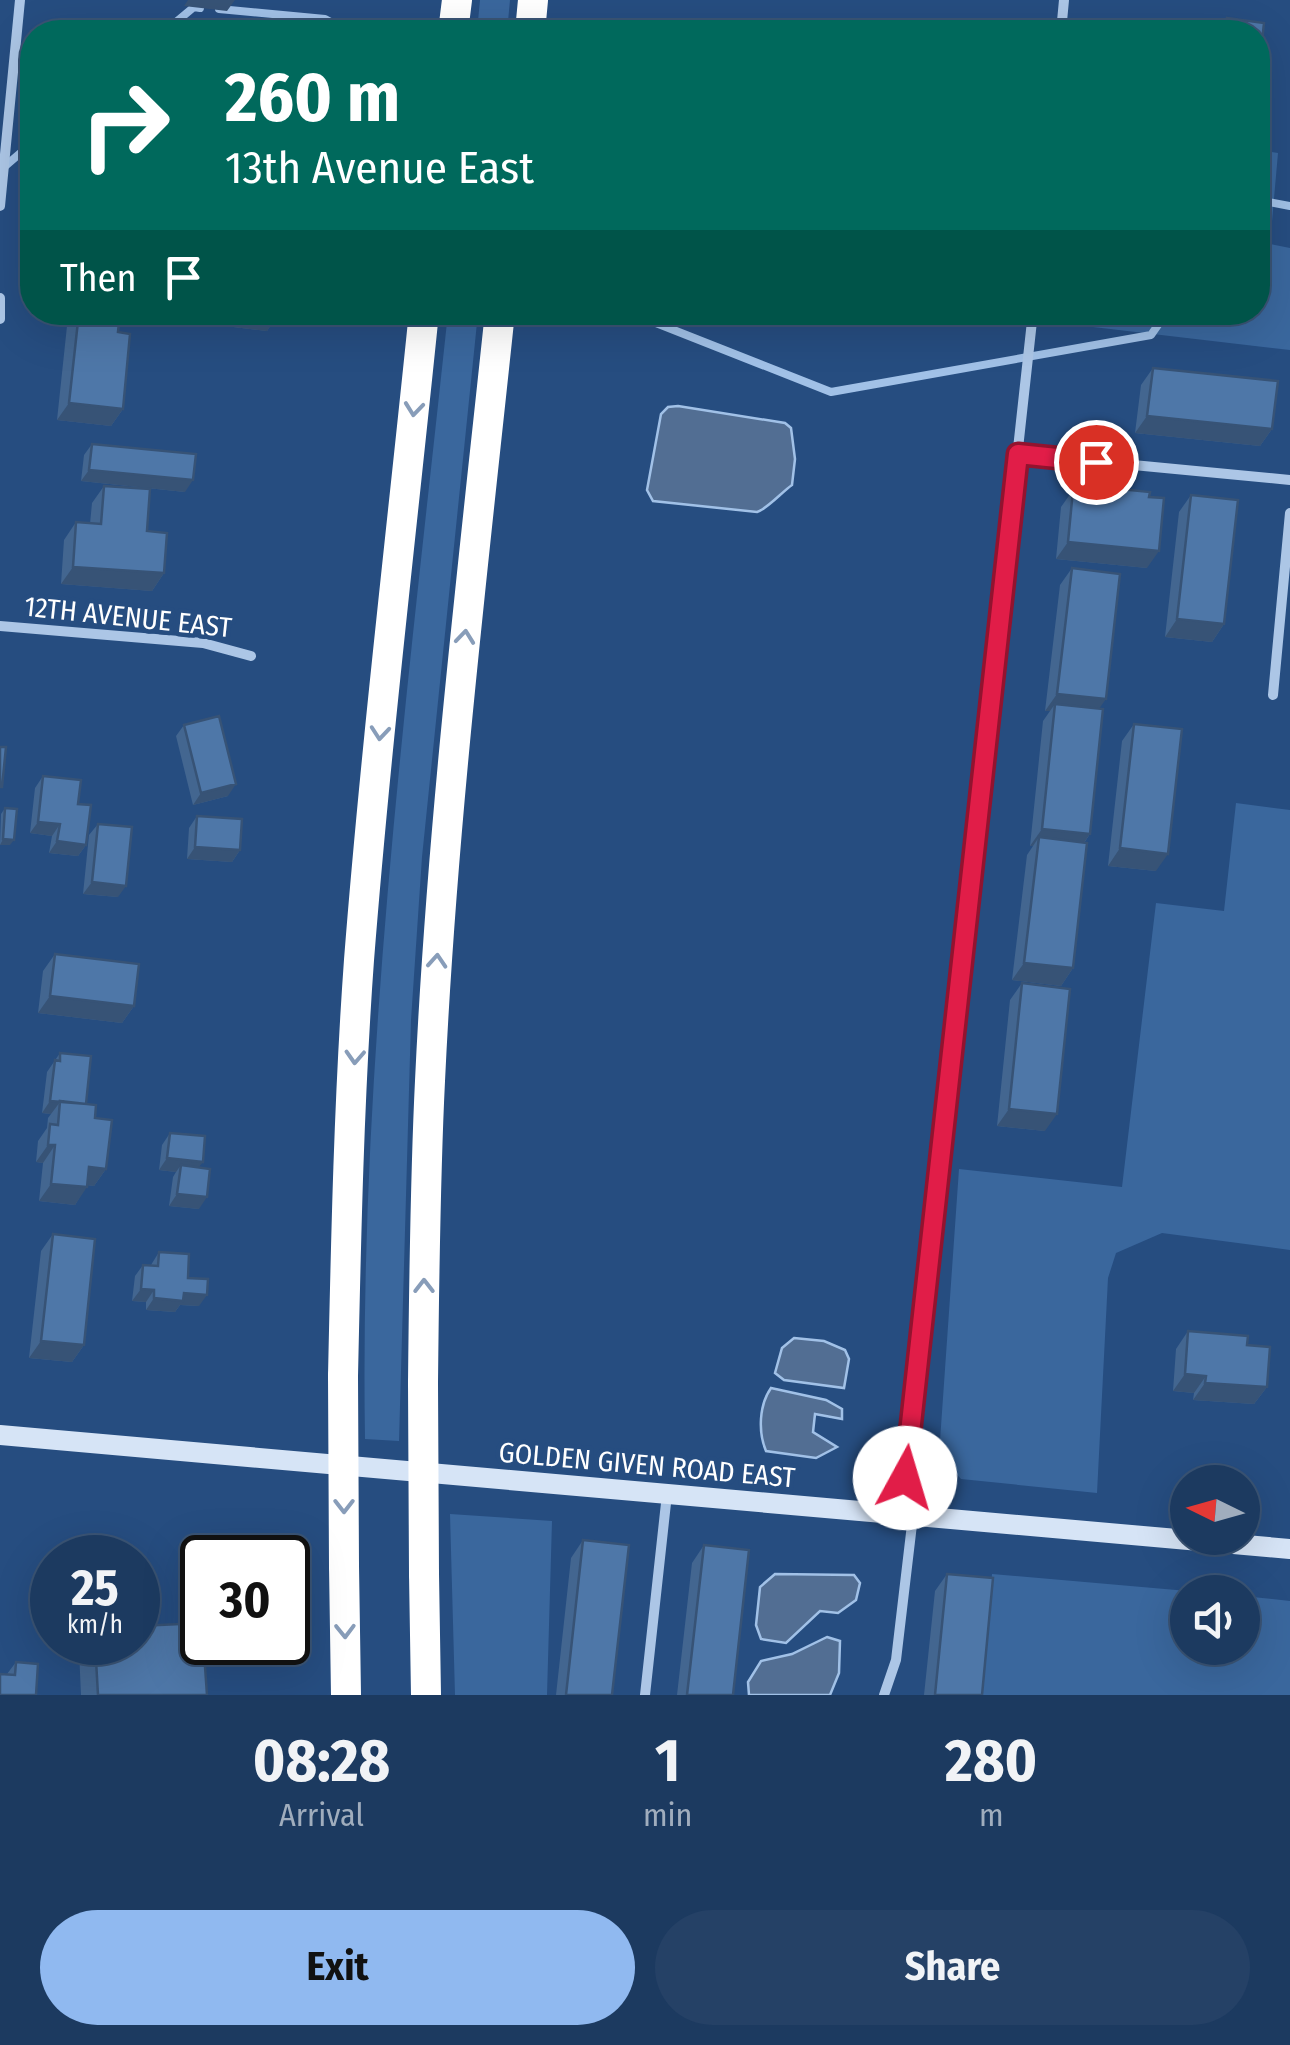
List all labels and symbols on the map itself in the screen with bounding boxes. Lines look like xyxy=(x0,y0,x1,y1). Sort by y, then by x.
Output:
one-way arrow xyxy=(404,402,425,418)
pin xyxy=(1054,420,1139,505)
street label: 12TH AVENUE EAST xyxy=(23,590,233,644)
one-way arrow xyxy=(454,629,475,645)
one-way arrow xyxy=(370,725,392,741)
one-way arrow xyxy=(426,952,447,968)
one-way arrow xyxy=(344,1049,365,1065)
one-way arrow xyxy=(413,1277,434,1293)
position arrow xyxy=(853,1426,957,1530)
street label: GOLDEN GIVEN ROAD EAST xyxy=(497,1436,797,1494)
north arrow xyxy=(1170,1465,1260,1555)
one-way arrow xyxy=(333,1500,355,1515)
speed limit sign: 30 xyxy=(180,1535,310,1665)
one-way arrow xyxy=(334,1624,356,1639)

